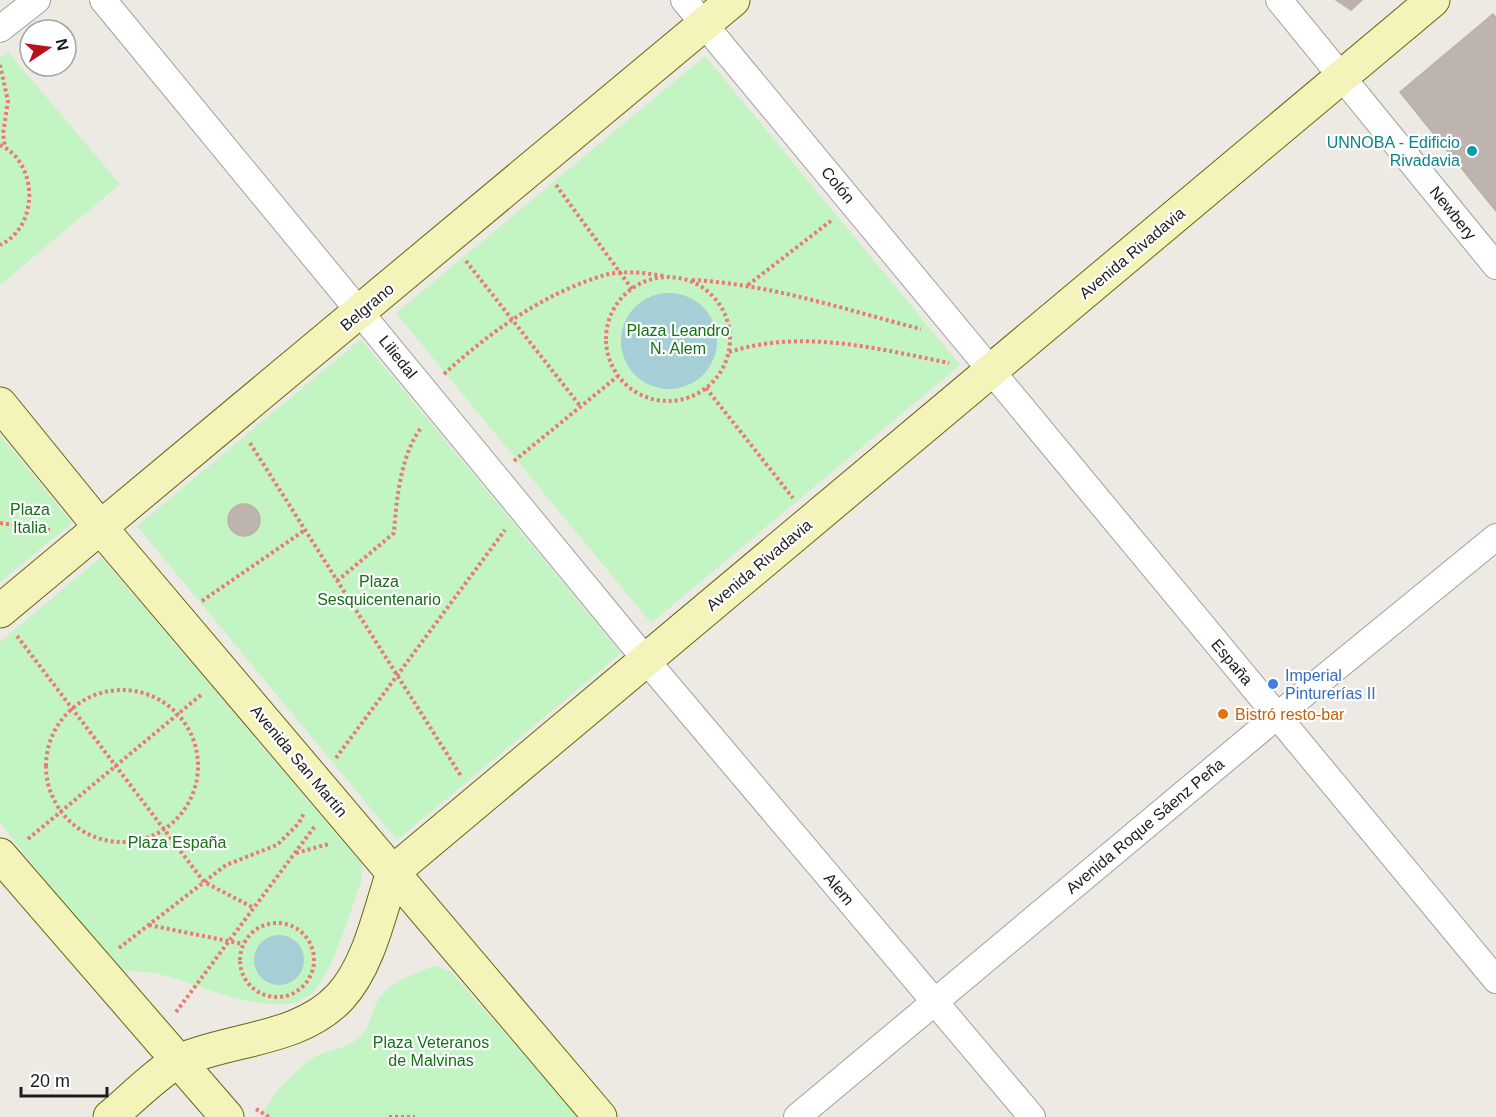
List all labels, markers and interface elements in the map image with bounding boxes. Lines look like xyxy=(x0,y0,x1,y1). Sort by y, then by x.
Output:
north arrow xyxy=(18,18,78,78)
text: N xyxy=(53,37,72,52)
place label: UNNOBA - Edificio Rivadavia xyxy=(1327,134,1460,169)
marker: UNNOBA - Edificio Rivadavia xyxy=(1465,144,1479,158)
street label: Colón xyxy=(818,164,858,206)
street label: Newbery xyxy=(1427,183,1479,243)
street label: Avenida Rivadavia xyxy=(1076,204,1188,302)
street label: Belgrano xyxy=(337,280,397,334)
park label: Plaza Leandro N. Alem xyxy=(626,322,730,357)
street label: Liliedal xyxy=(376,332,420,382)
park label: Plaza Italia xyxy=(10,501,50,536)
street label: Avenida Rivadavia xyxy=(703,516,815,614)
park label: Plaza Sesquicentenario xyxy=(317,573,441,608)
street label: España xyxy=(1208,636,1256,688)
place label: Imperial Pinturerías II xyxy=(1285,667,1376,702)
marker: Imperial Pinturerías II xyxy=(1266,677,1280,691)
street label: Avenida San Martín xyxy=(247,702,351,820)
place label: Bistró resto-bar xyxy=(1235,706,1345,723)
marker: Bistró resto-bar xyxy=(1216,707,1230,721)
street label: Avenida Roque Sáenz Peña xyxy=(1063,755,1227,897)
park label: Plaza España xyxy=(128,834,226,851)
street label: Alem xyxy=(821,870,857,908)
park label: Plaza Veteranos de Malvinas xyxy=(373,1034,489,1069)
scale bar xyxy=(21,1060,106,1098)
text: 20 m xyxy=(30,1071,70,1091)

